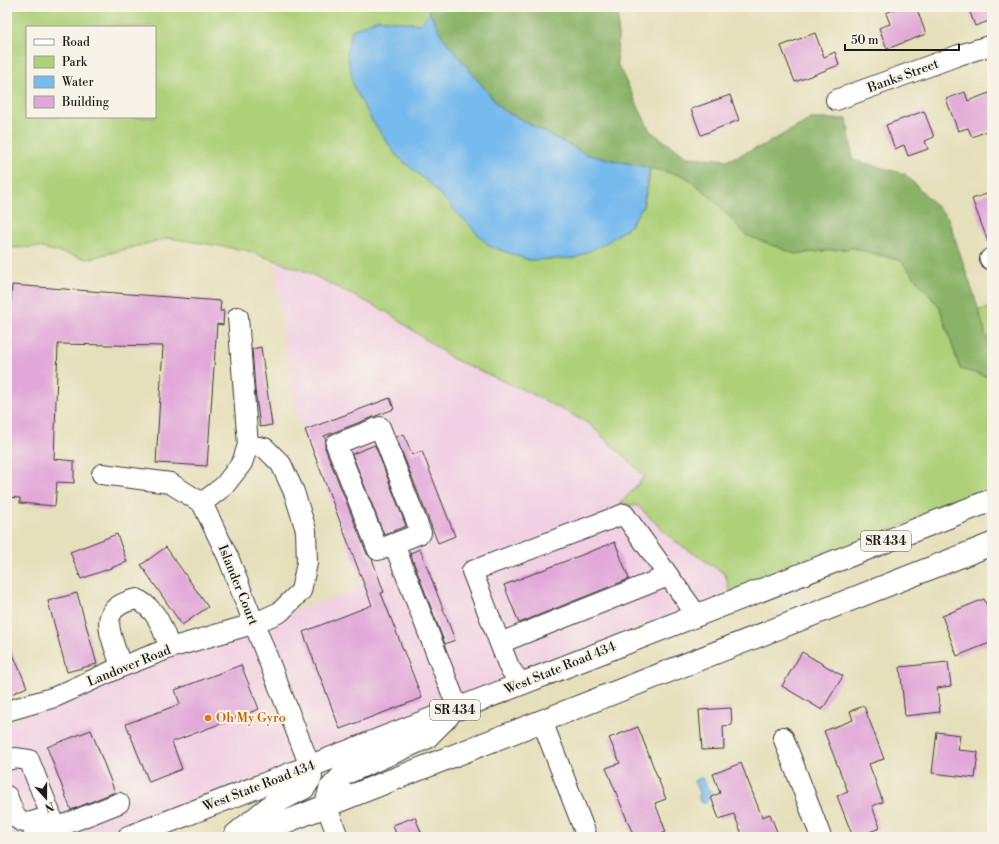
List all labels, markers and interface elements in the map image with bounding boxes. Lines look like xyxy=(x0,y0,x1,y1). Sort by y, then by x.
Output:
legend xyxy=(26,26,156,118)
scale bar xyxy=(845,26,959,52)
text: 50 m xyxy=(851,33,879,48)
text: Road xyxy=(62,35,90,50)
text: Park xyxy=(62,55,88,70)
street label: Banks Street xyxy=(864,56,941,97)
text: Water xyxy=(61,75,94,90)
text: Building xyxy=(61,95,110,110)
road number: SR 434 xyxy=(861,531,911,551)
street label: Islander Court xyxy=(215,542,262,628)
street label: West State Road 434 xyxy=(501,638,618,698)
street label: Landover Road xyxy=(85,642,174,690)
road number: SR 434 xyxy=(430,700,480,720)
place label: Oh My Gyro xyxy=(216,710,286,726)
marker: Oh My Gyro xyxy=(203,713,213,723)
street label: West State Road 434 xyxy=(200,757,318,815)
north arrow xyxy=(26,778,66,818)
text: N xyxy=(42,798,56,815)

